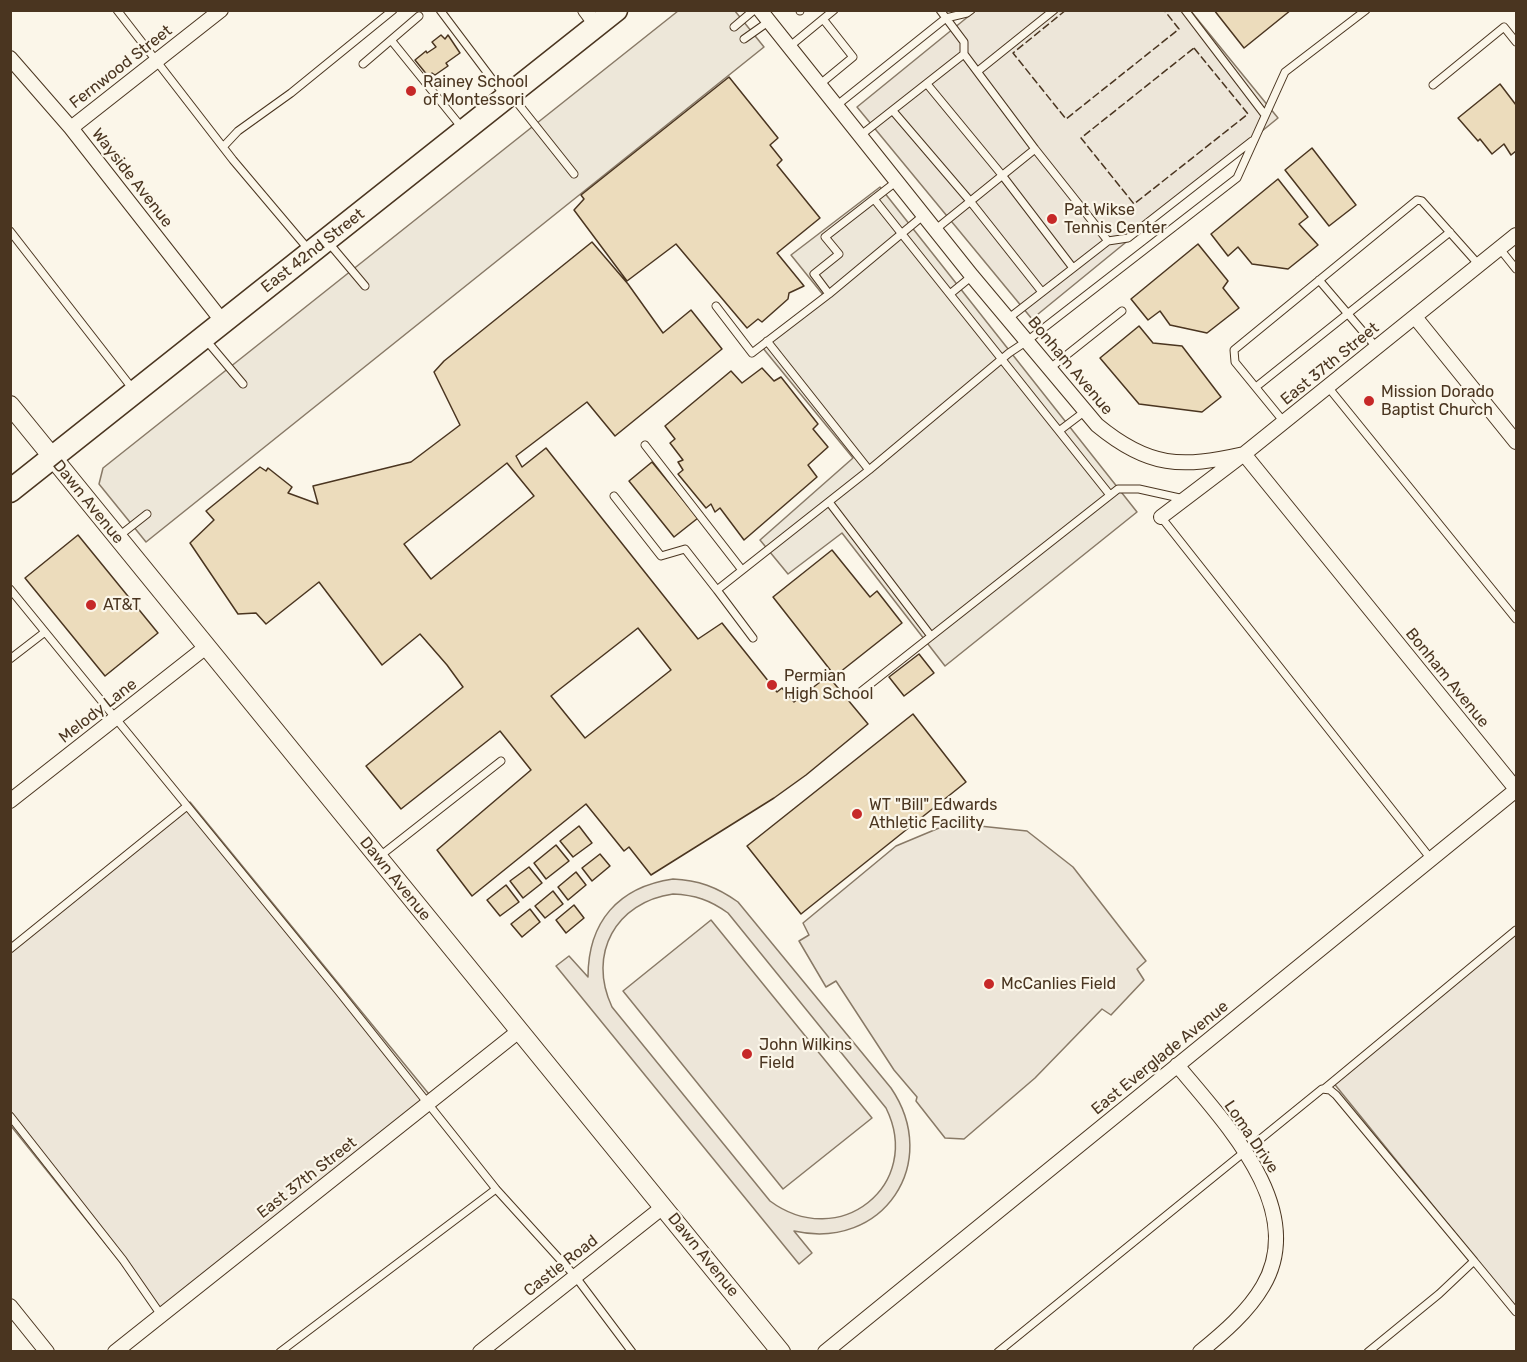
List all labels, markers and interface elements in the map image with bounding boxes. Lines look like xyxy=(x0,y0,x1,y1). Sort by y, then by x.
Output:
street label: Fernwood Street xyxy=(66,21,176,113)
place label: Rainey School of Montessori xyxy=(423,72,528,110)
marker: Rainey School of Montessori xyxy=(404,84,418,98)
street label: Wayside Avenue xyxy=(87,125,177,231)
place label: Pat Wikse Tennis Center xyxy=(1064,200,1167,238)
street label: East 42nd Street xyxy=(258,205,368,297)
marker: Pat Wikse Tennis Center xyxy=(1045,212,1059,226)
street label: Bonham Avenue xyxy=(1023,313,1117,419)
street label: East 37th Street xyxy=(1277,319,1383,409)
place label: Mission Dorado Baptist Church xyxy=(1381,382,1494,420)
marker: Mission Dorado Baptist Church xyxy=(1362,394,1376,408)
street label: Dawn Avenue xyxy=(48,456,128,548)
place label: AT&T xyxy=(103,595,141,615)
marker: AT&T xyxy=(84,598,98,612)
street label: Bonham Avenue xyxy=(1401,624,1493,732)
place label: Permian High School xyxy=(784,666,873,704)
street label: Melody Lane xyxy=(55,675,141,747)
marker: Permian High School xyxy=(765,678,779,692)
place label: WT "Bill" Edwards Athletic Facility xyxy=(869,795,997,833)
marker: WT "Bill" Edwards Athletic Facility xyxy=(850,807,864,821)
street label: Dawn Avenue xyxy=(355,833,435,925)
place label: McCanlies Field xyxy=(1001,974,1116,994)
marker: McCanlies Field xyxy=(982,977,996,991)
street label: East Everglade Avenue xyxy=(1088,997,1232,1119)
place label: John Wilkins Field xyxy=(759,1035,852,1073)
marker: John Wilkins Field xyxy=(740,1047,754,1061)
street label: Loma Drive xyxy=(1220,1097,1282,1177)
street label: East 37th Street xyxy=(253,1133,361,1223)
street label: Dawn Avenue xyxy=(663,1209,743,1301)
street label: Castle Road xyxy=(520,1231,602,1301)

